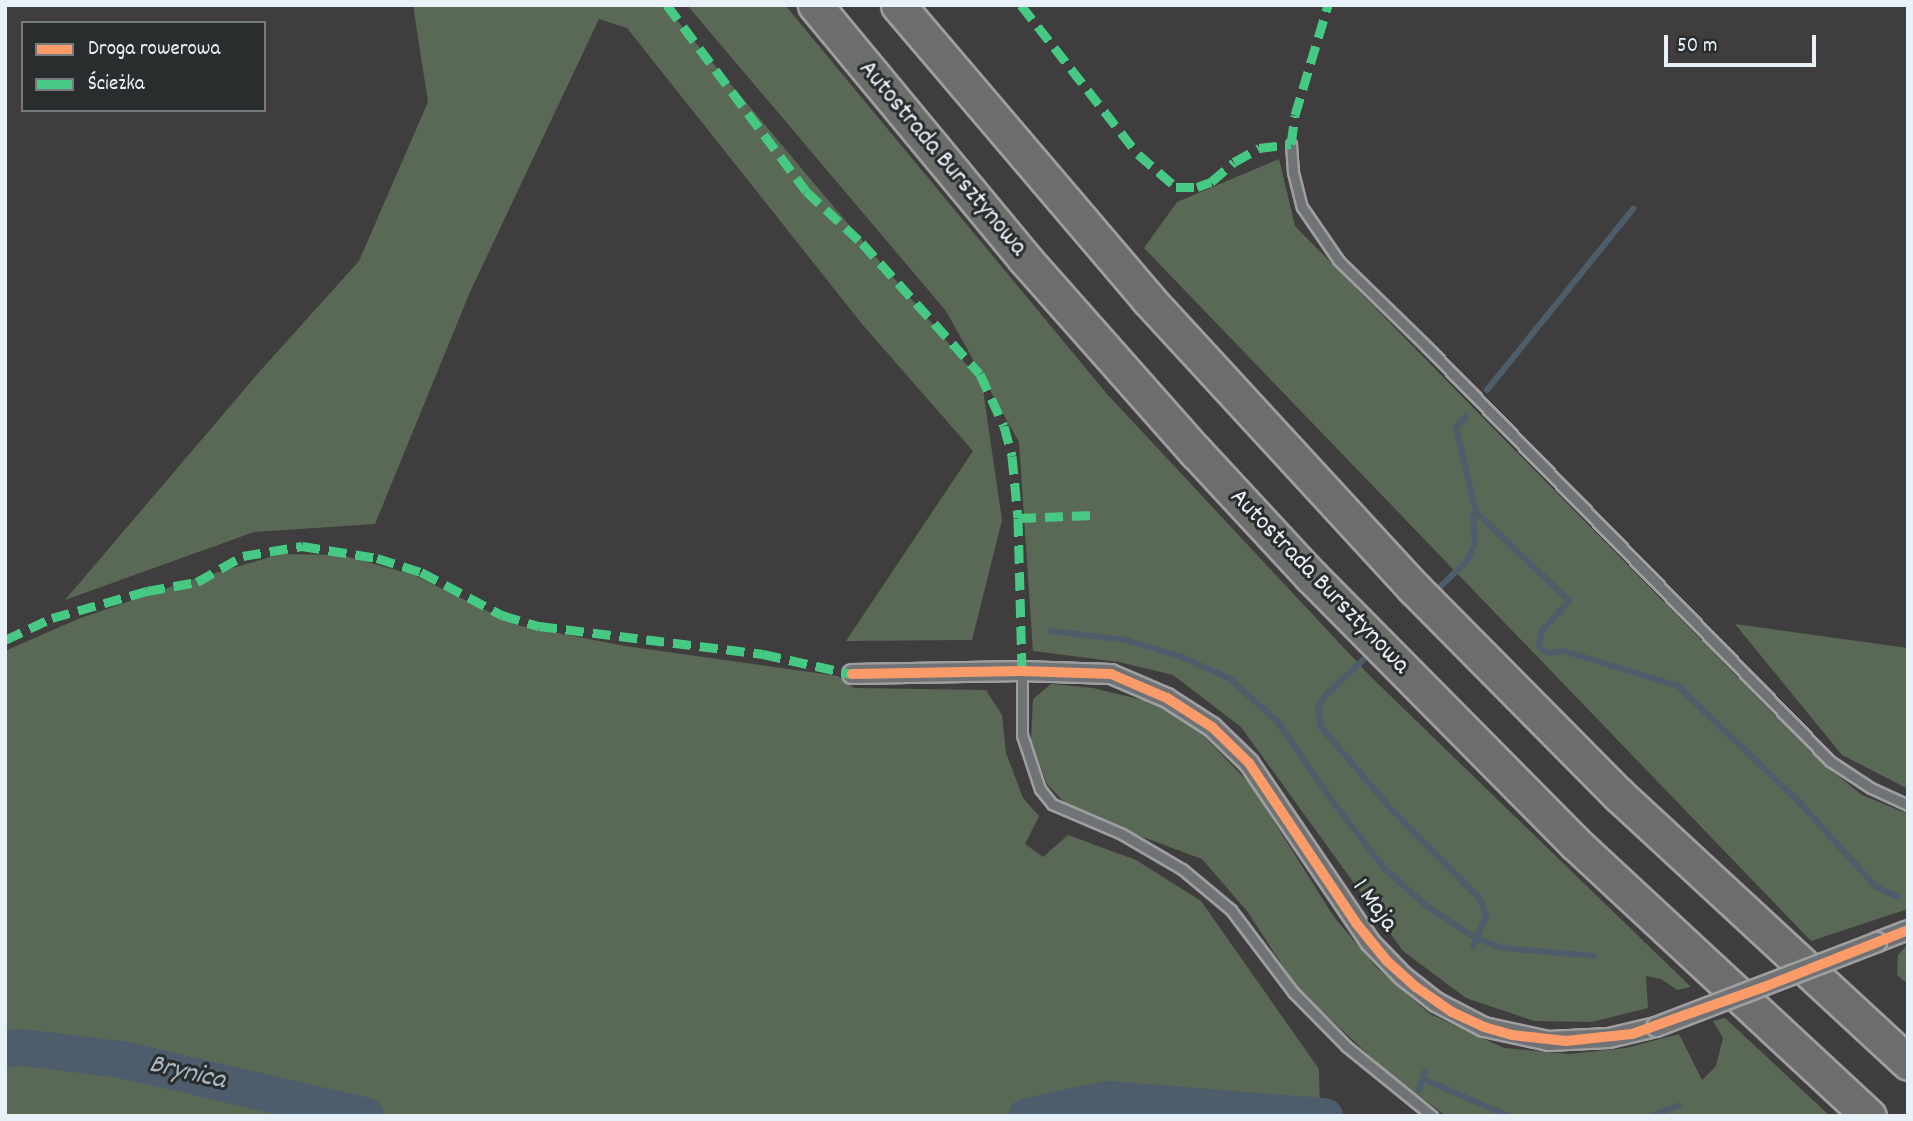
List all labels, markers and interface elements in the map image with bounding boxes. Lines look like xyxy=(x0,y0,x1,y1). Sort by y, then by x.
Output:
legend xyxy=(21,21,266,112)
scale bar xyxy=(1668,21,1820,65)
text: 50 m xyxy=(1677,32,1717,62)
text: Droga rowerowa xyxy=(88,35,220,65)
street label: Autostrada Bursztynowa xyxy=(851,55,1033,263)
text: Ścieżka xyxy=(88,70,145,100)
street label: Autostrada Bursztynowa xyxy=(1222,483,1416,681)
street label: 1 Maja xyxy=(1344,873,1404,939)
water label: Brynica xyxy=(145,1049,229,1099)

